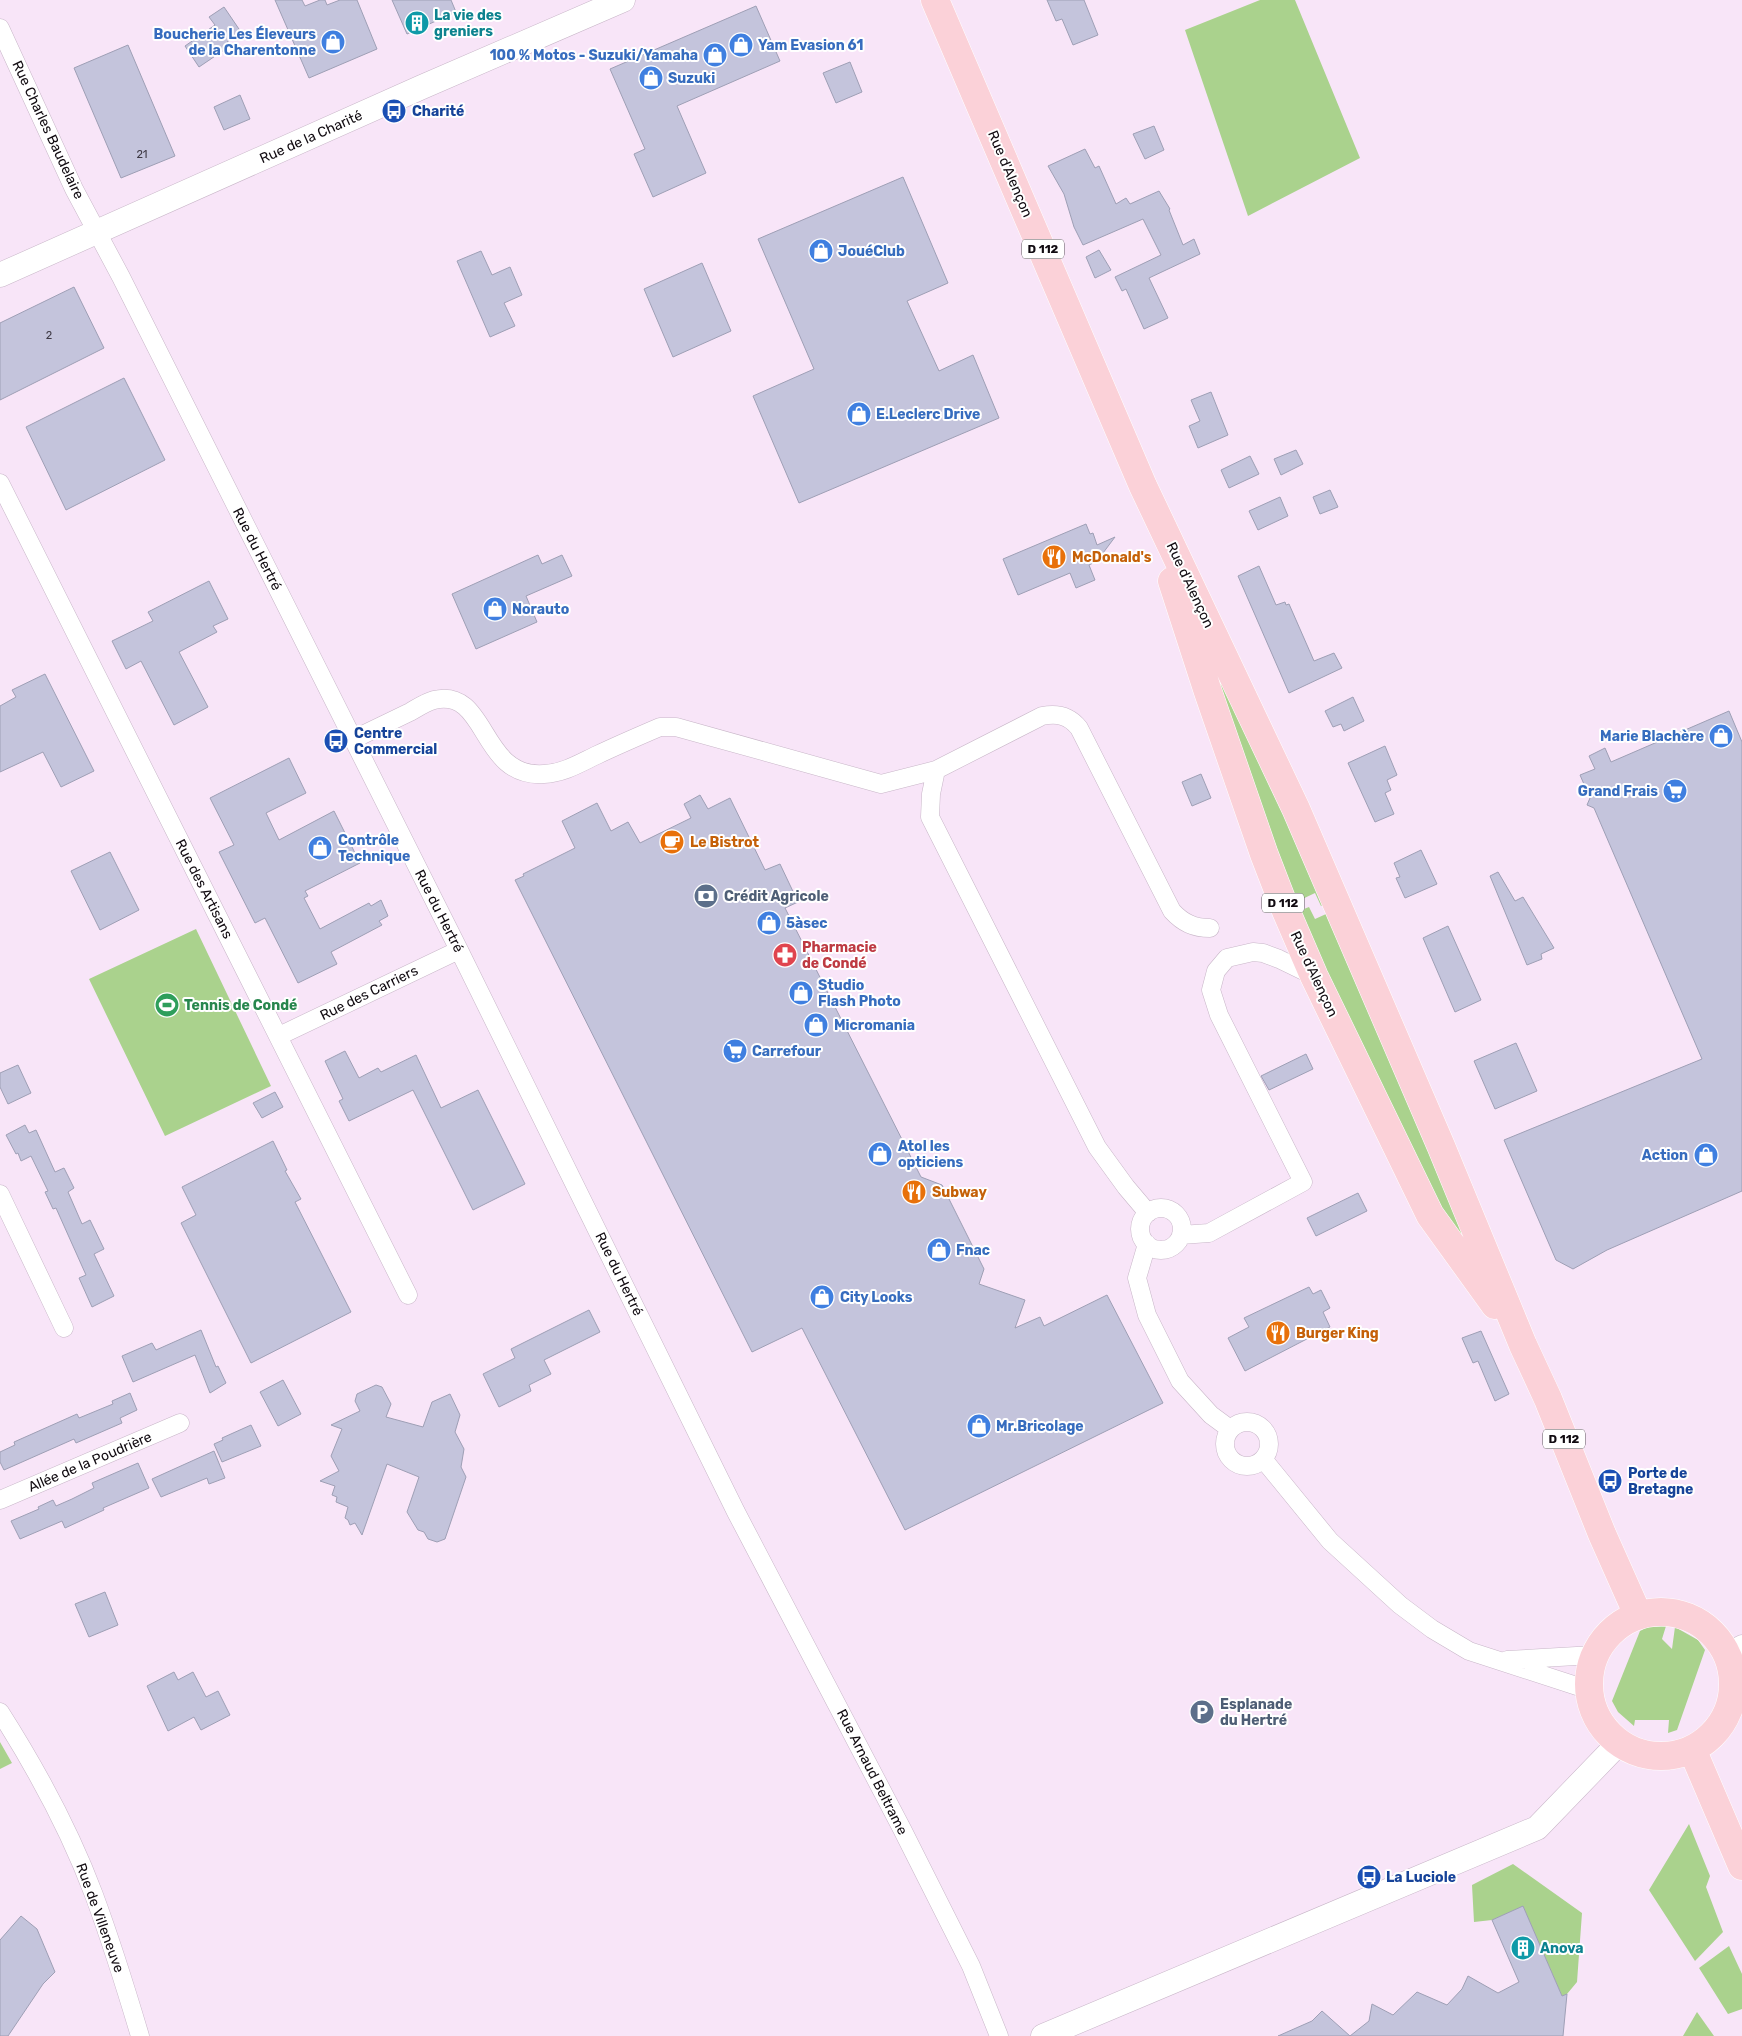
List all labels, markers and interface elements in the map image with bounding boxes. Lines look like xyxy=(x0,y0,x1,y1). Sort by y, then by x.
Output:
place label: La vie des greniers xyxy=(434,7,502,40)
building icon: La vie des greniers xyxy=(404,10,430,36)
place label: Boucherie Les Éleveurs de la Charentonne xyxy=(154,25,316,59)
shop icon: Boucherie Les Éleveurs de la Charentonne xyxy=(320,29,346,55)
shop icon: Yam Evasion 61 xyxy=(728,32,754,58)
place label: Yam Evasion 61 xyxy=(758,37,863,54)
shop icon: 100 % Motos - Suzuki/Yamaha xyxy=(702,42,728,68)
place label: 100 % Motos - Suzuki/Yamaha xyxy=(490,47,698,64)
street label: Rue Charles Baudelaire xyxy=(8,58,88,202)
shop icon: Suzuki xyxy=(638,65,664,91)
place label: Suzuki xyxy=(668,70,715,87)
bus stop icon: Charité xyxy=(381,98,407,124)
place label: Charité xyxy=(412,103,464,120)
street label: Rue de la Charité xyxy=(257,107,365,167)
street label: Rue d'Alençon xyxy=(984,128,1036,220)
house number: 21 xyxy=(136,148,148,161)
shop icon: JouéClub xyxy=(808,238,834,264)
road number: D 112 xyxy=(1022,240,1064,258)
place label: JouéClub xyxy=(838,243,905,260)
house number: 2 xyxy=(46,329,52,342)
shop icon: E.Leclerc Drive xyxy=(846,401,872,427)
place label: E.Leclerc Drive xyxy=(876,406,980,423)
street label: Rue du Hertré xyxy=(229,505,285,593)
street label: Rue d'Alençon xyxy=(1163,539,1217,631)
restaurant icon: McDonald's xyxy=(1041,544,1067,570)
place label: McDonald's xyxy=(1072,549,1152,566)
shop icon: Norauto xyxy=(482,596,508,622)
place label: Norauto xyxy=(512,601,569,618)
shop icon: Marie Blachère xyxy=(1708,723,1734,749)
place label: Centre Commercial xyxy=(354,725,437,758)
bus stop icon: Centre Commercial xyxy=(323,728,349,754)
place label: Marie Blachère xyxy=(1600,728,1704,745)
supermarket icon: Grand Frais xyxy=(1662,778,1688,804)
place label: Grand Frais xyxy=(1578,783,1658,800)
cafe icon: Le Bistrot xyxy=(659,829,685,855)
place label: Contrôle Technique xyxy=(338,832,410,865)
place label: Le Bistrot xyxy=(690,834,760,851)
shop icon: Contrôle Technique xyxy=(307,835,333,861)
street label: Rue des Artisans xyxy=(172,836,236,942)
street label: Rue du Hertré xyxy=(411,867,467,955)
bank icon: Crédit Agricole xyxy=(693,883,719,909)
place label: Crédit Agricole xyxy=(724,888,829,905)
road number: D 112 xyxy=(1262,894,1304,912)
shop icon: 5àsec xyxy=(756,910,782,936)
place label: 5àsec xyxy=(786,915,828,932)
street label: Rue d'Alençon xyxy=(1287,928,1341,1020)
place label: Pharmacie de Condé xyxy=(802,939,877,972)
pharmacy icon: Pharmacie de Condé xyxy=(772,942,798,968)
street label: Rue des Carriers xyxy=(317,962,421,1024)
place label: Studio Flash Photo xyxy=(818,977,901,1010)
shop icon: Studio Flash Photo xyxy=(788,980,814,1006)
sports icon: Tennis de Condé xyxy=(154,992,180,1018)
place label: Tennis de Condé xyxy=(184,997,297,1014)
shop icon: Micromania xyxy=(803,1012,829,1038)
place label: Micromania xyxy=(834,1017,915,1034)
supermarket icon: Carrefour xyxy=(722,1038,748,1064)
place label: Carrefour xyxy=(752,1043,822,1060)
place label: Atol les opticiens xyxy=(898,1138,963,1171)
shop icon: Atol les opticiens xyxy=(867,1141,893,1167)
shop icon: Action xyxy=(1693,1142,1719,1168)
place label: Action xyxy=(1642,1147,1688,1164)
restaurant icon: Subway xyxy=(901,1179,927,1205)
place label: Subway xyxy=(932,1184,987,1201)
street label: Rue du Hertré xyxy=(591,1230,647,1319)
shop icon: Fnac xyxy=(926,1237,952,1263)
place label: Fnac xyxy=(956,1242,990,1259)
shop icon: City Looks xyxy=(809,1284,835,1310)
place label: City Looks xyxy=(840,1289,913,1306)
restaurant icon: Burger King xyxy=(1265,1320,1291,1346)
place label: Burger King xyxy=(1296,1325,1379,1342)
shop icon: Mr.Bricolage xyxy=(966,1413,992,1439)
place label: Mr.Bricolage xyxy=(996,1418,1084,1435)
street label: Allée de la Poudrière xyxy=(26,1428,155,1496)
road number: D 112 xyxy=(1543,1430,1585,1448)
place label: Porte de Bretagne xyxy=(1628,1465,1693,1498)
bus stop icon: Porte de Bretagne xyxy=(1597,1468,1623,1494)
place label: Esplanade du Hertré xyxy=(1220,1696,1292,1729)
parking icon: Esplanade du Hertré xyxy=(1189,1699,1215,1725)
street label: Rue Arnaud Beltrame xyxy=(833,1706,911,1838)
street label: Rue de Villeneuve xyxy=(72,1861,128,1975)
bus stop icon: La Luciole xyxy=(1356,1864,1382,1890)
place label: La Luciole xyxy=(1386,1869,1456,1886)
building icon: Anova xyxy=(1510,1935,1536,1961)
place label: Anova xyxy=(1540,1940,1584,1957)

